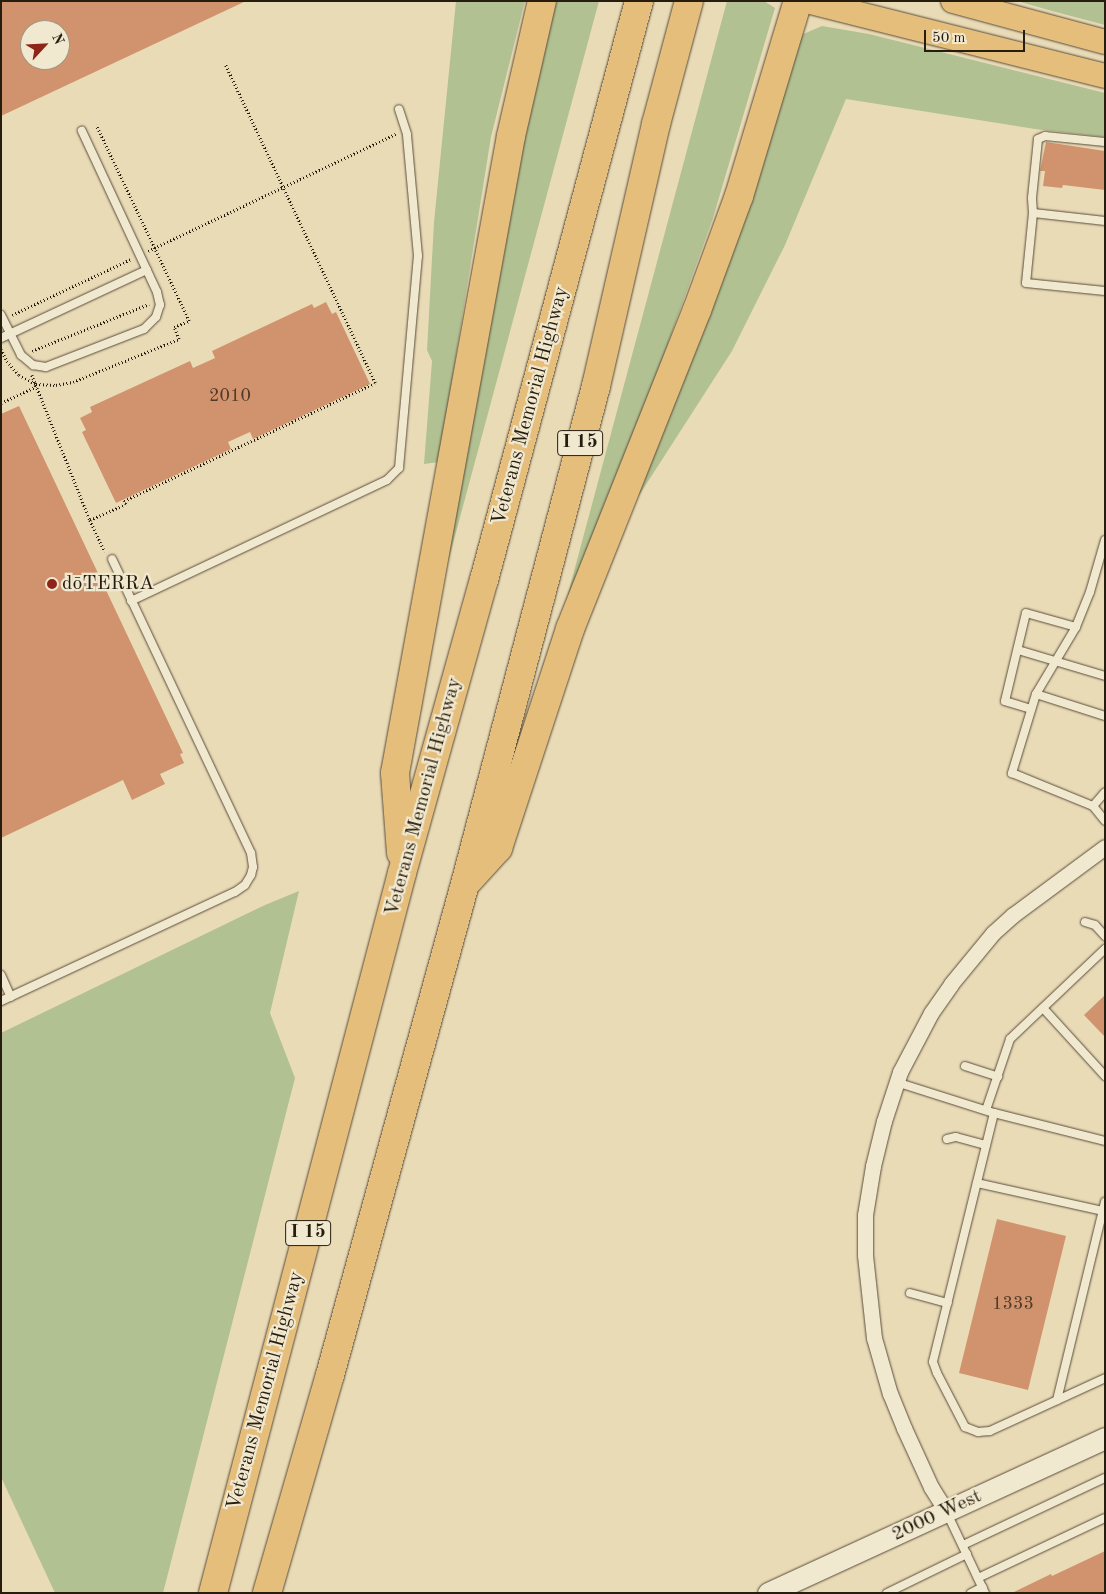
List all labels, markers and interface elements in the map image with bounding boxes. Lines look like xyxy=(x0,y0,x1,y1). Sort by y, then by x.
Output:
north arrow xyxy=(20,20,70,70)
scale bar xyxy=(926,20,1027,52)
text: N xyxy=(49,31,66,47)
text: 50 m xyxy=(932,31,966,46)
street label: Veterans Memorial Highway xyxy=(488,284,574,528)
house number: 2010 xyxy=(209,385,251,407)
road number: I 15 xyxy=(556,426,604,459)
place label: dōTERRA xyxy=(62,572,154,596)
marker: dōTERRA xyxy=(46,578,58,590)
street label: Veterans Memorial Highway xyxy=(381,675,467,919)
road number: I 15 xyxy=(284,1216,332,1250)
street label: Veterans Memorial Highway xyxy=(223,1269,309,1513)
house number: 1333 xyxy=(992,1293,1034,1315)
street label: 2000 West xyxy=(888,1485,986,1547)

